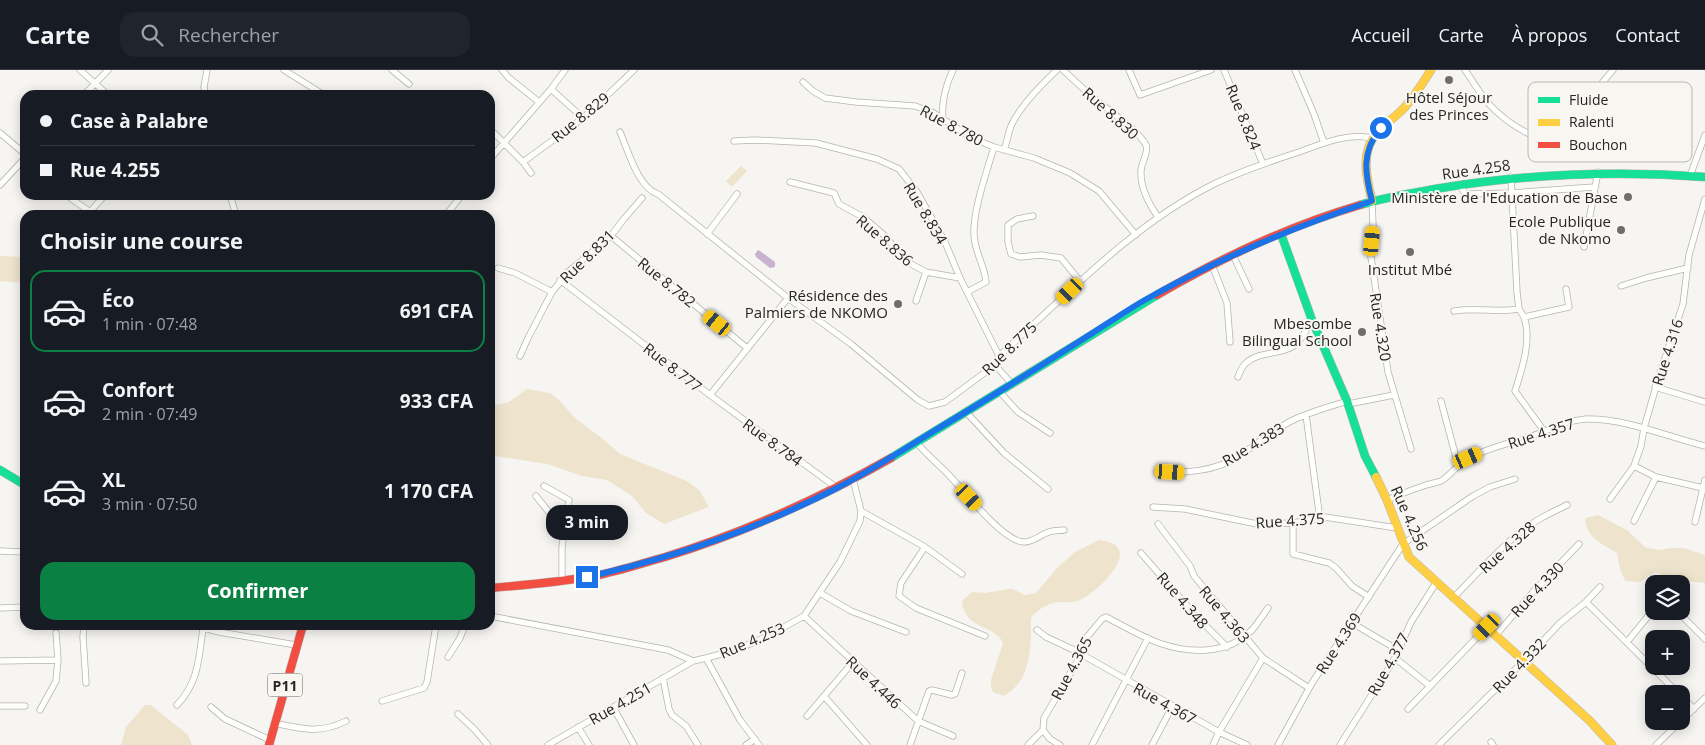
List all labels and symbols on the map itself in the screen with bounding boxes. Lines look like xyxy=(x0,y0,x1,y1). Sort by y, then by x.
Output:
marker: Hôtel Séjour des Princes xyxy=(1443,74,1455,86)
street label: Rue 8.824 xyxy=(1222,81,1266,153)
street label: Rue 8.830 xyxy=(1079,82,1143,144)
legend xyxy=(1528,82,1692,162)
place label: Hôtel Séjour des Princes xyxy=(1406,87,1492,124)
street label: Rue 8.829 xyxy=(547,88,613,146)
text: Fluide xyxy=(1569,90,1608,109)
street label: Rue 8.780 xyxy=(917,100,987,150)
text: Ralenti xyxy=(1569,112,1614,131)
route start xyxy=(1370,117,1392,139)
text: Bouchon xyxy=(1569,135,1627,154)
street label: Rue 4.258 xyxy=(1440,154,1512,184)
street label: Rue 8.834 xyxy=(900,178,953,248)
place label: Ministère de l'Education de Base xyxy=(1391,187,1618,207)
marker: Ministère de l'Education de Base xyxy=(1622,191,1634,203)
street label: Rue 8.836 xyxy=(852,210,918,270)
place label: Ecole Publique de Nkomo xyxy=(1509,211,1611,248)
marker: Ecole Publique de Nkomo xyxy=(1615,224,1627,236)
street label: Rue 8.831 xyxy=(555,225,619,287)
car xyxy=(1363,225,1380,257)
marker: Institut Mbé xyxy=(1404,246,1416,258)
street label: Rue 8.782 xyxy=(634,253,700,311)
place label: Institut Mbé xyxy=(1368,259,1452,279)
car xyxy=(1054,275,1086,307)
place label: Résidence des Palmiers de NKOMO xyxy=(745,285,888,322)
street label: Rue 4.320 xyxy=(1366,291,1396,363)
marker: Résidence des Palmiers de NKOMO xyxy=(892,298,904,310)
car xyxy=(700,308,733,338)
place label: Mbesombe Bilingual School xyxy=(1242,313,1352,350)
street label: Rue 4.316 xyxy=(1647,316,1687,388)
street label: Rue 8.775 xyxy=(977,317,1041,379)
marker: Mbesombe Bilingual School xyxy=(1356,326,1368,338)
street label: Rue 8.777 xyxy=(640,338,706,396)
street label: Rue 4.357 xyxy=(1505,413,1577,453)
street label: Rue 8.784 xyxy=(739,414,807,471)
street label: Rue 4.383 xyxy=(1218,418,1288,470)
car xyxy=(1451,445,1484,471)
car xyxy=(1154,464,1185,480)
car xyxy=(953,481,984,513)
street label: Rue 4.256 xyxy=(1387,482,1433,554)
callout: 3 min xyxy=(546,504,628,540)
street label: Rue 4.375 xyxy=(1255,508,1325,532)
street label: Rue 4.328 xyxy=(1475,516,1539,578)
street label: Rue 4.330 xyxy=(1506,557,1568,621)
route end xyxy=(576,566,598,588)
street label: Rue 4.348 xyxy=(1153,567,1213,633)
street label: Rue 4.363 xyxy=(1195,581,1255,647)
street label: Rue 4.369 xyxy=(1311,609,1365,677)
car xyxy=(1471,611,1502,643)
street label: Rue 4.253 xyxy=(716,617,788,663)
street label: Rue 4.377 xyxy=(1363,629,1413,699)
street label: Rue 4.365 xyxy=(1046,633,1096,703)
street label: Rue 4.332 xyxy=(1488,633,1550,697)
street label: Rue 4.446 xyxy=(842,651,906,713)
road number: P11 xyxy=(268,674,302,696)
street label: Rue 4.251 xyxy=(585,677,655,729)
street label: Rue 4.367 xyxy=(1130,678,1200,728)

